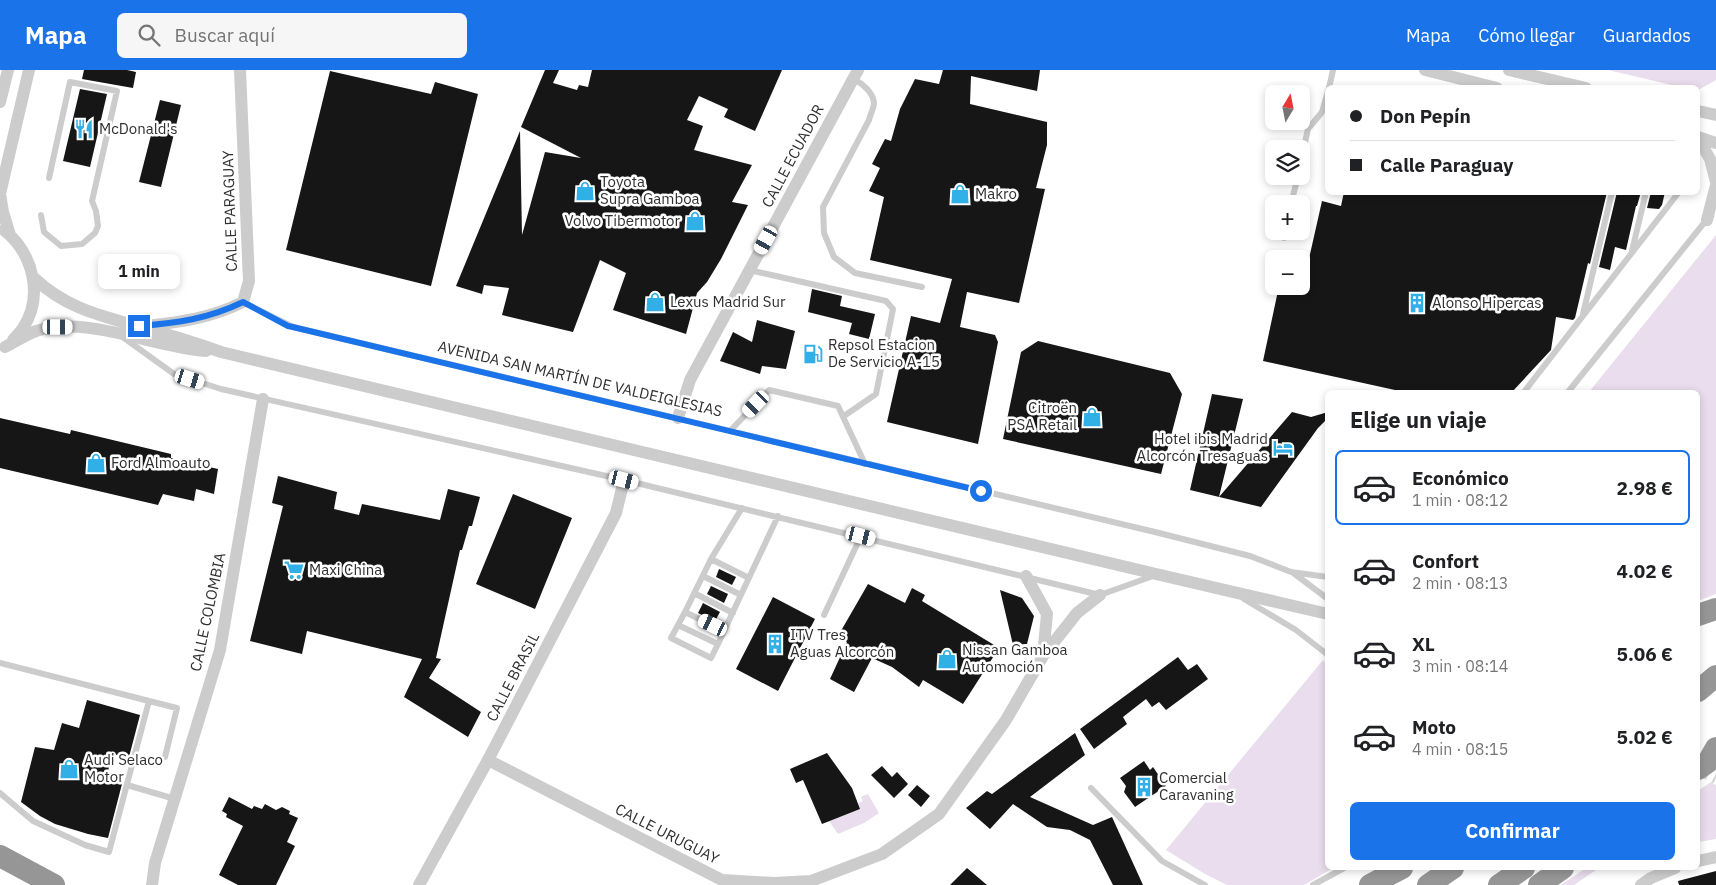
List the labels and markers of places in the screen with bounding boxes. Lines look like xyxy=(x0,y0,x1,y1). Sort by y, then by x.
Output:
restaurant icon: McDonald's xyxy=(73,118,95,140)
place label: McDonald's xyxy=(99,119,177,138)
place label: Toyota Supra Gamboa xyxy=(600,172,700,208)
shop icon: Toyota Supra Gamboa xyxy=(574,180,596,202)
shop icon: Makro xyxy=(949,183,971,205)
place label: Makro xyxy=(975,184,1017,203)
shop icon: Volvo Tibermotor xyxy=(684,210,706,232)
place label: Volvo Tibermotor xyxy=(564,211,680,230)
shop icon: Lexus Madrid Sur xyxy=(644,291,666,313)
place label: Lexus Madrid Sur xyxy=(670,292,786,311)
building icon: Alonso Hipercas xyxy=(1406,292,1428,314)
place label: Alonso Hipercas xyxy=(1432,293,1541,312)
place label: Repsol Estacion De Servicio A-15 xyxy=(828,335,940,371)
fuel station icon: Repsol Estacion De Servicio A-15 xyxy=(802,343,824,365)
place label: Citroën PSA Retail xyxy=(1007,398,1077,434)
shop icon: Citroën PSA Retail xyxy=(1081,406,1103,428)
place label: Hotel ibis Madrid Alcorcón Tresaguas xyxy=(1137,429,1268,465)
hotel icon: Hotel ibis Madrid Alcorcón Tresaguas xyxy=(1272,437,1294,459)
shop icon: Ford Almoauto xyxy=(85,452,107,474)
place label: Ford Almoauto xyxy=(111,453,210,472)
supermarket icon: Maxi China xyxy=(283,559,305,581)
place label: Maxi China xyxy=(309,560,382,579)
place label: ITV Tres Aguas Alcorcón xyxy=(790,625,894,661)
building icon: ITV Tres Aguas Alcorcón xyxy=(764,633,786,655)
place label: Nissan Gamboa Automoción xyxy=(962,640,1068,676)
shop icon: Nissan Gamboa Automoción xyxy=(936,648,958,670)
place label: Audi Selaco Motor xyxy=(84,750,163,786)
shop icon: Audi Selaco Motor xyxy=(58,758,80,780)
place label: Comercial Caravaning xyxy=(1159,768,1234,804)
building icon: Comercial Caravaning xyxy=(1133,776,1155,798)

